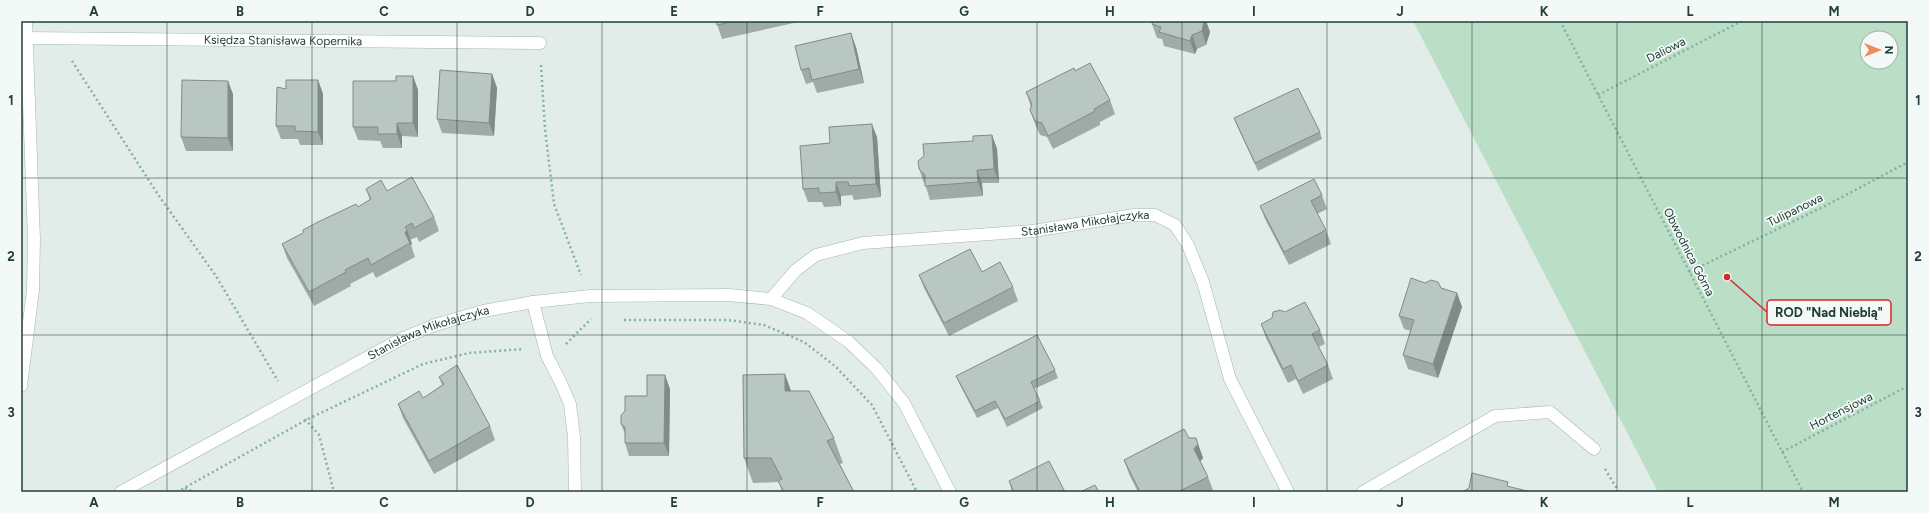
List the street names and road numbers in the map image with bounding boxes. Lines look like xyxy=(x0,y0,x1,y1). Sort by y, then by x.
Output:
street label: Księdza Stanisława Kopernika xyxy=(204,33,362,48)
street label: Daliowa xyxy=(1644,34,1688,66)
street label: Tulipanowa xyxy=(1765,190,1825,230)
street label: Obwodnica Górna xyxy=(1661,205,1717,299)
street label: Stanisława Mikołajczyka xyxy=(1020,208,1149,239)
street label: Stanisława Mikołajczyka xyxy=(365,303,490,363)
street label: Hortensjowa xyxy=(1807,389,1875,433)

